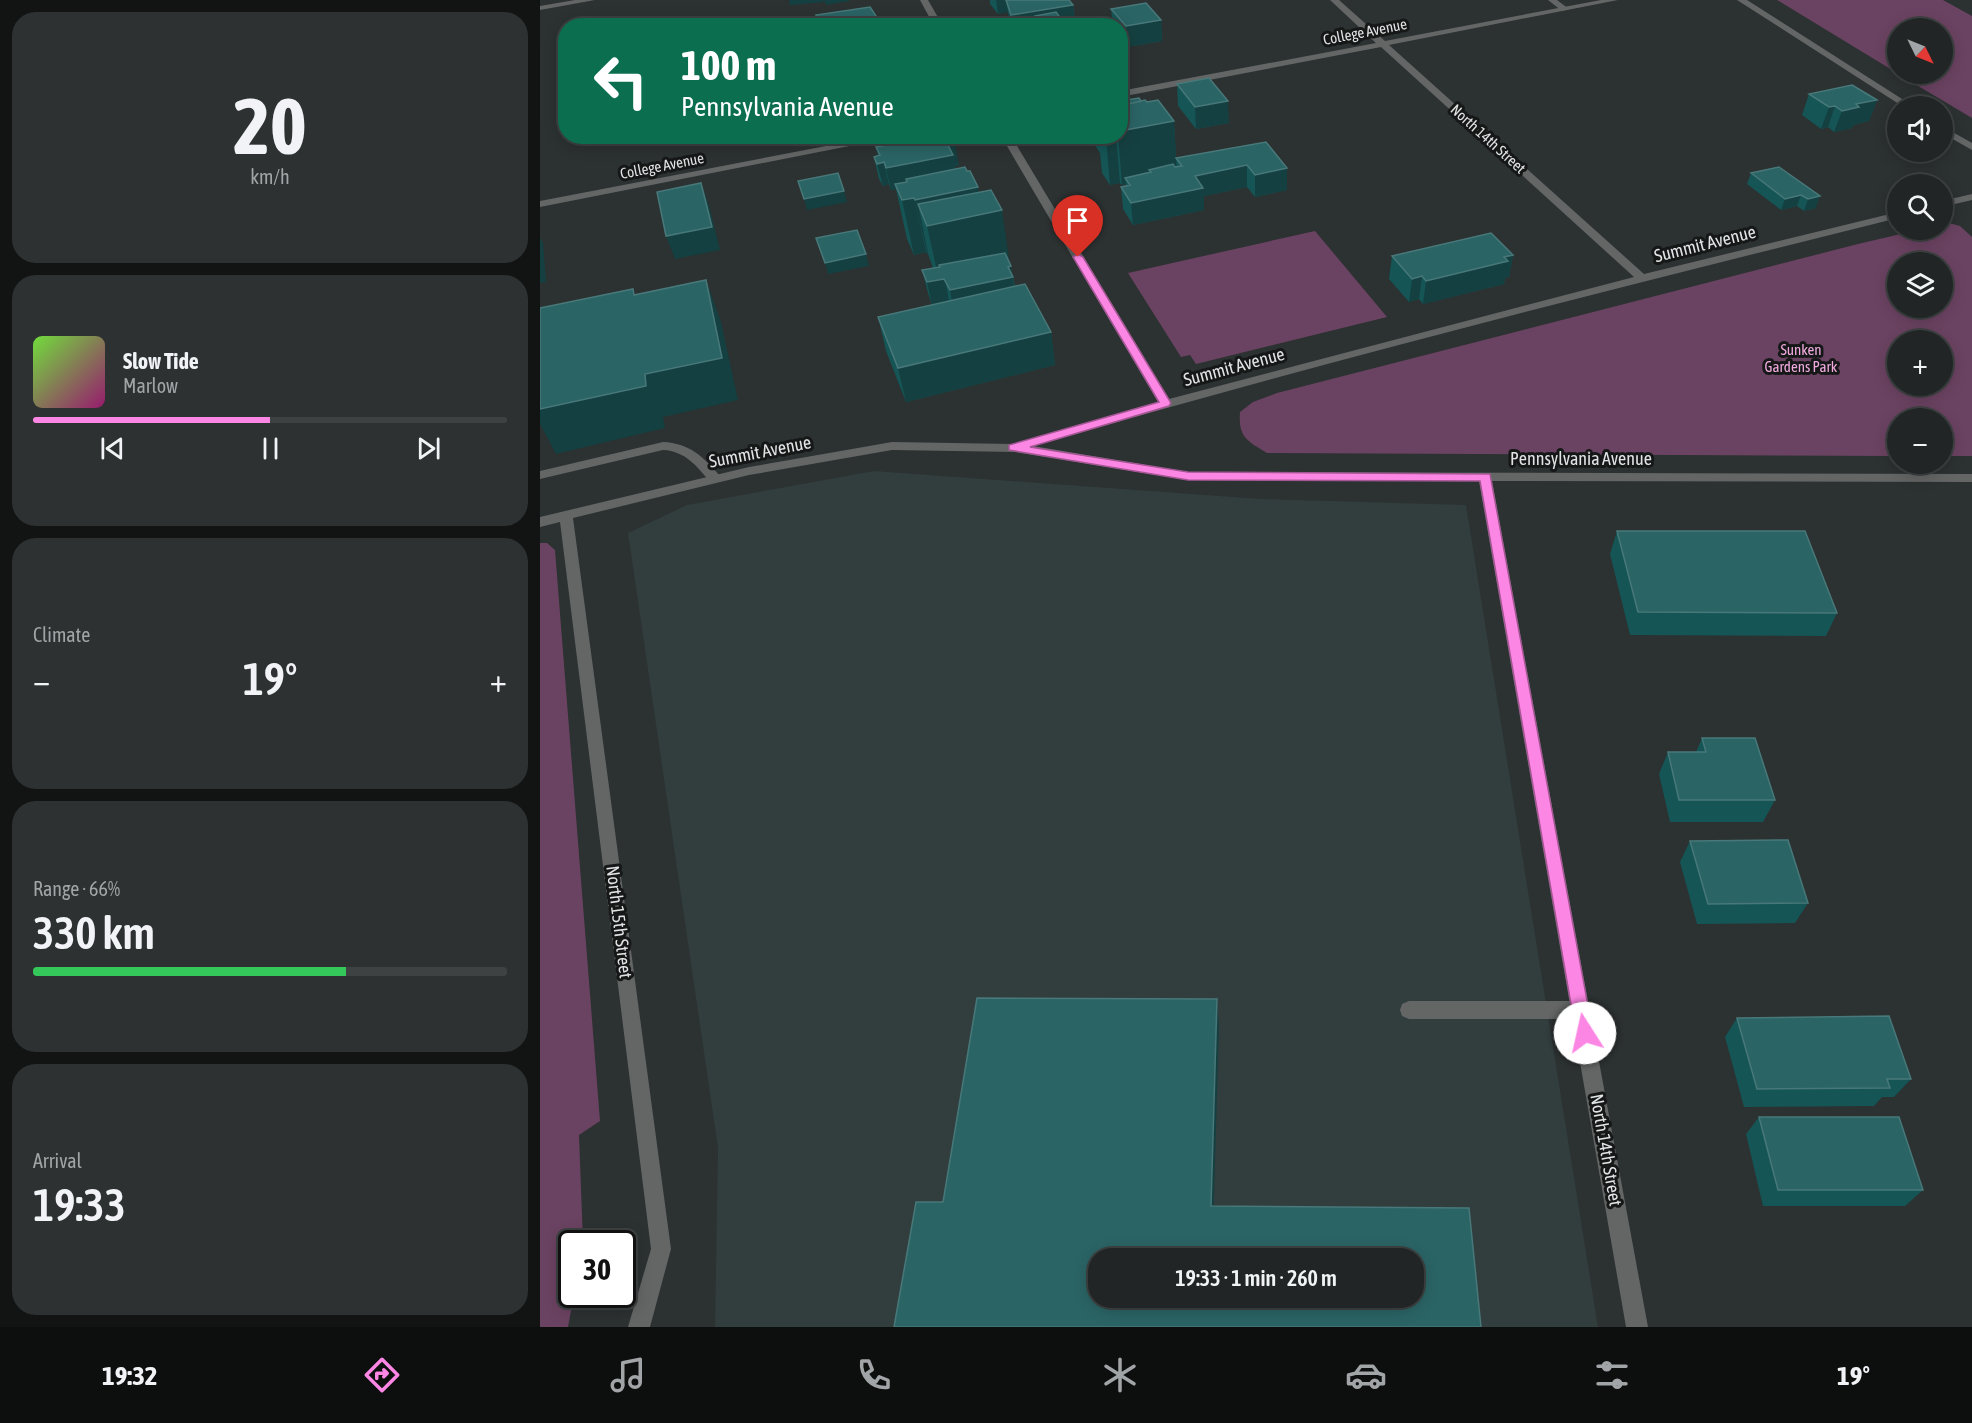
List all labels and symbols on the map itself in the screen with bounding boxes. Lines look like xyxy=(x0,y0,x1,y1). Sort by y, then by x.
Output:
street label: College Avenue xyxy=(1322,15,1408,48)
north arrow xyxy=(1887,18,1953,84)
street label: North 14th Street xyxy=(1448,101,1529,177)
street label: College Avenue xyxy=(619,149,705,182)
pin xyxy=(1052,195,1103,257)
street label: Summit Avenue xyxy=(1652,221,1758,266)
park label: Sunken Gardens Park xyxy=(1765,341,1838,375)
street label: Summit Avenue xyxy=(1181,343,1287,390)
street label: Summit Avenue xyxy=(707,431,813,472)
street label: Pennsylvania Avenue xyxy=(1510,448,1652,469)
street label: North 15th Street xyxy=(602,864,637,979)
position arrow xyxy=(1553,1001,1617,1065)
street label: North 14th Street xyxy=(1586,1092,1627,1208)
speed limit sign: 30 xyxy=(558,1230,636,1308)

